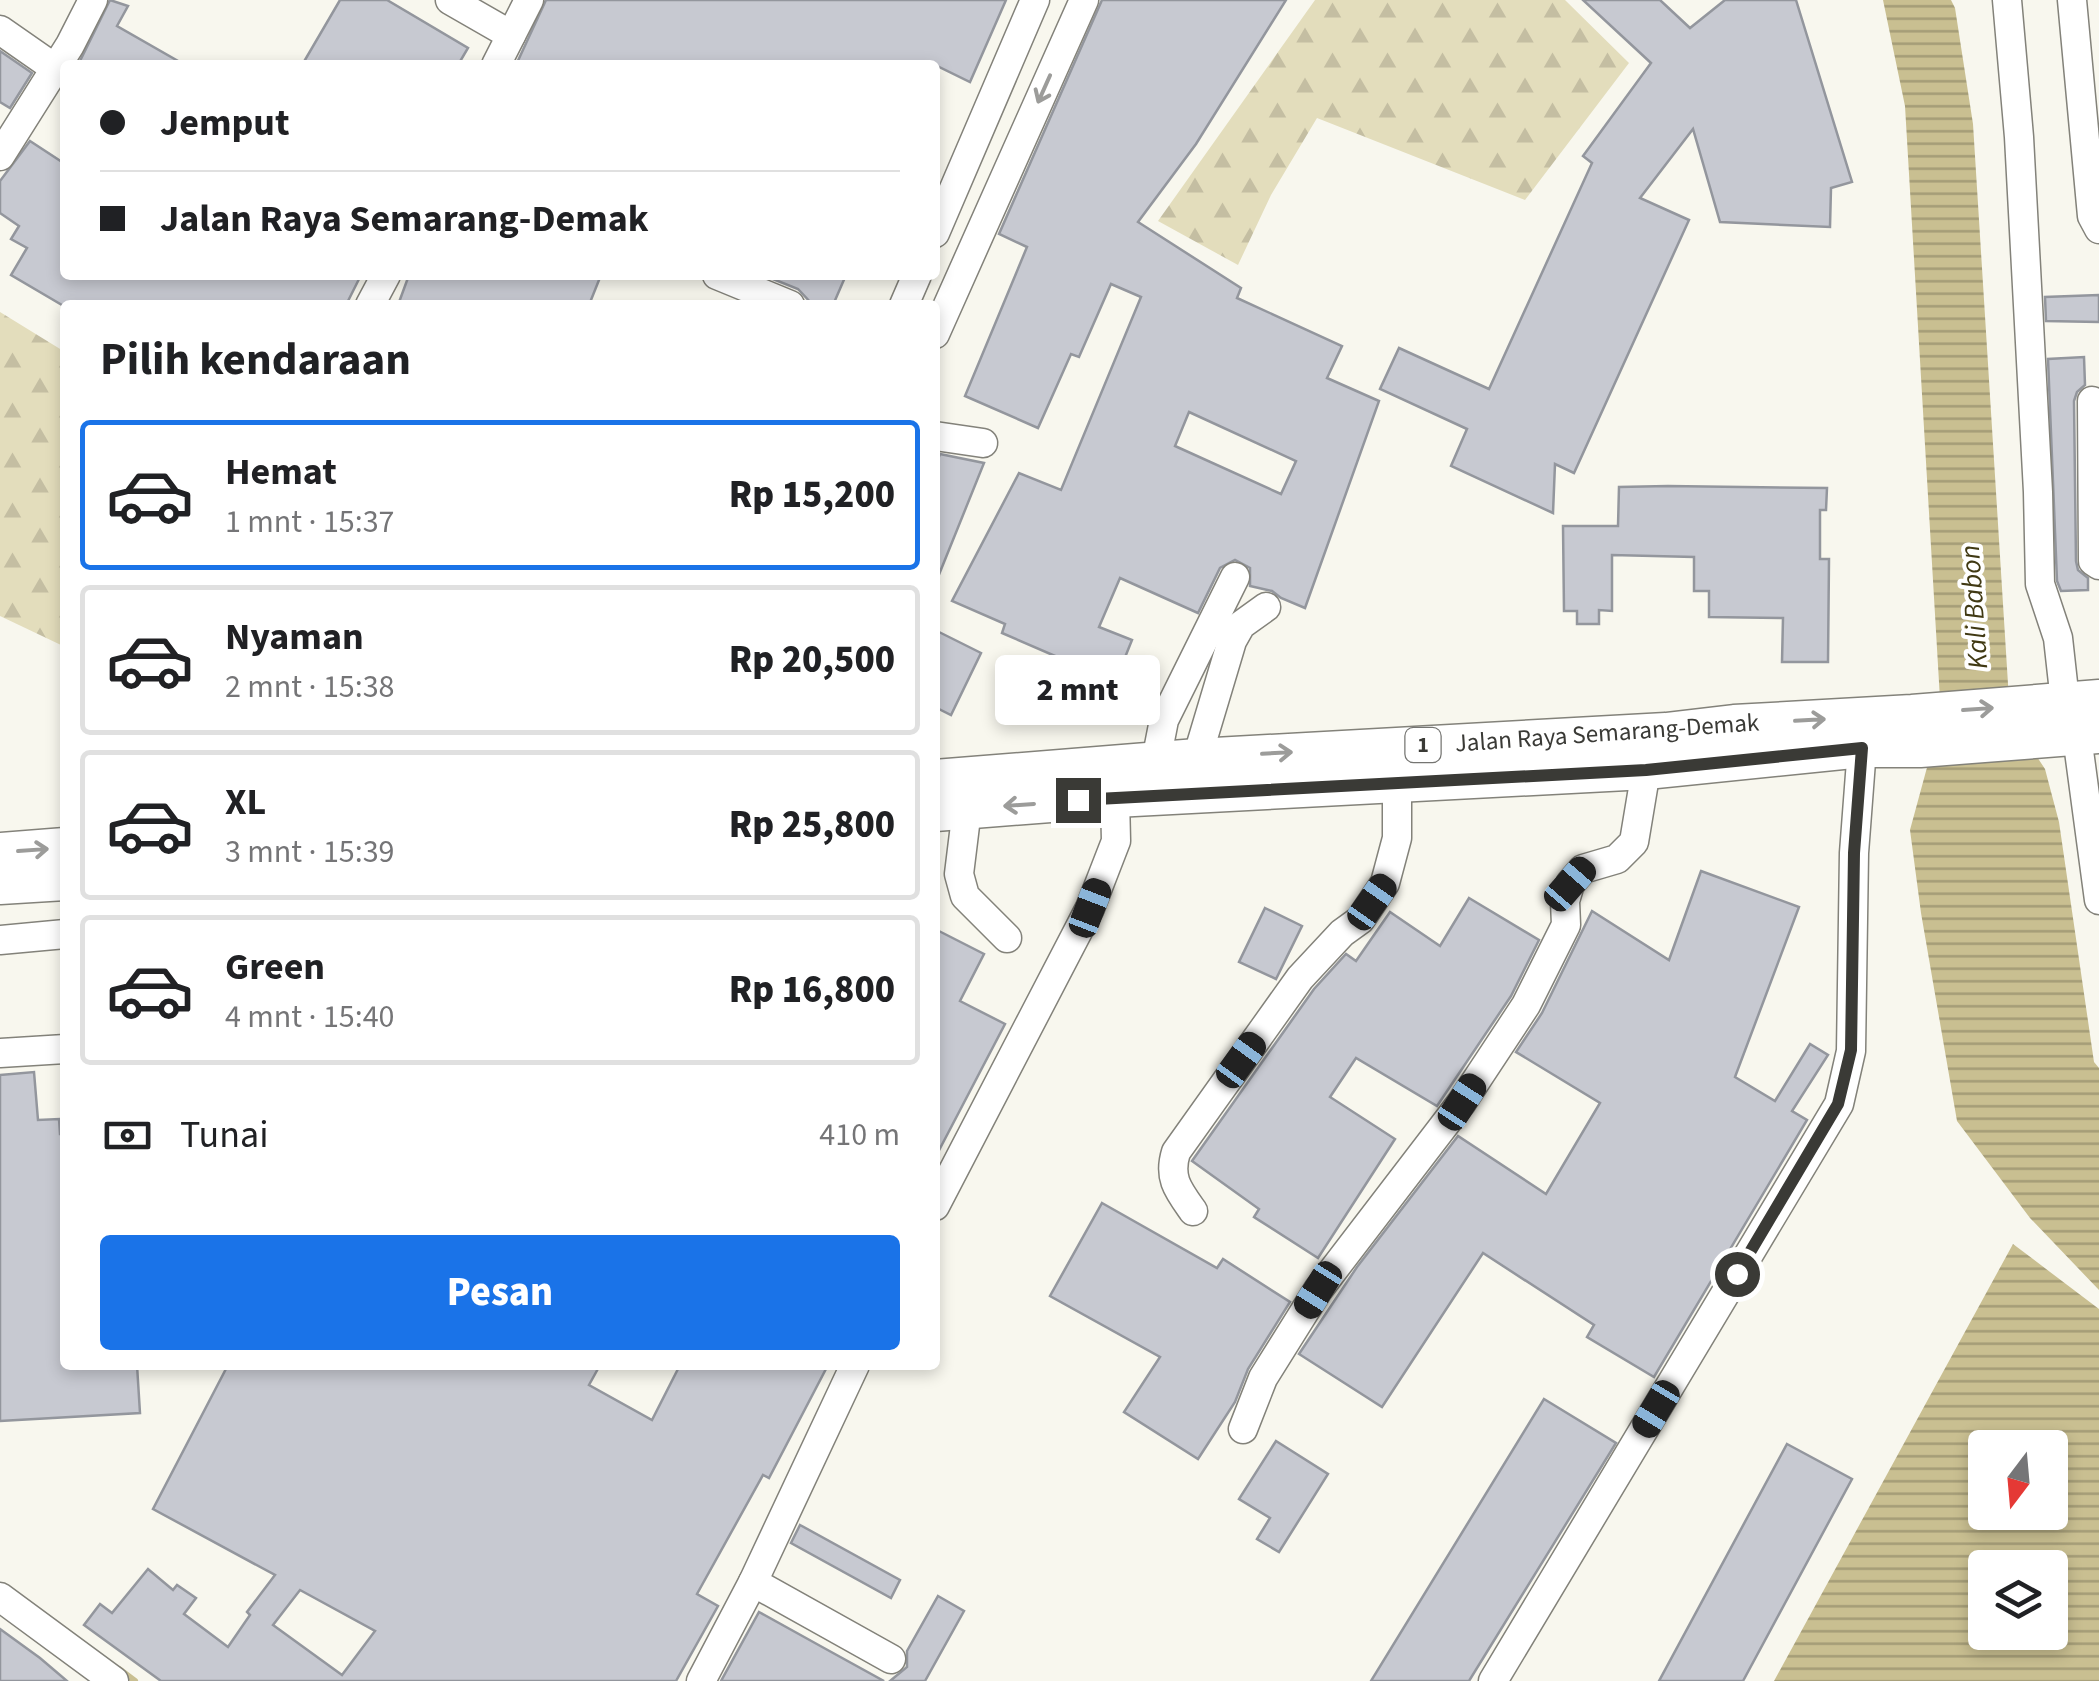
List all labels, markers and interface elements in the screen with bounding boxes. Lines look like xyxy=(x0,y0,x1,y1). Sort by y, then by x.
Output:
one-way arrow xyxy=(1034,73,1052,104)
text: Jemput xyxy=(160,96,290,150)
text: Jalan Raya Semarang-Demak xyxy=(160,192,649,246)
text: Pilih kendaraan xyxy=(100,328,411,392)
text: Hemat xyxy=(225,445,337,499)
icon: car xyxy=(105,450,195,540)
text: Rp 15,200 xyxy=(729,468,895,522)
text: 1 mnt · 15:37 xyxy=(225,499,395,545)
water label: Kali Babon xyxy=(1950,543,1998,671)
text: Nyaman xyxy=(225,610,364,664)
icon: car xyxy=(105,615,195,705)
text: Rp 20,500 xyxy=(729,633,895,687)
callout: 2 mnt xyxy=(996,655,1160,725)
text: 2 mnt · 15:38 xyxy=(225,664,395,710)
text: 2 mnt xyxy=(1036,667,1119,713)
one-way arrow xyxy=(1961,700,1993,719)
street label: Jalan Raya Semarang-Demak xyxy=(1454,704,1761,762)
one-way arrow xyxy=(1794,710,1826,729)
road number: 1 xyxy=(1406,728,1440,762)
one-way arrow xyxy=(1260,743,1292,762)
text: XL xyxy=(225,775,266,829)
route end xyxy=(1056,778,1101,823)
icon: car xyxy=(105,780,195,870)
one-way arrow xyxy=(1004,796,1036,815)
text: Rp 25,800 xyxy=(729,798,895,852)
text: 3 mnt · 15:39 xyxy=(225,829,395,875)
one-way arrow xyxy=(16,840,48,859)
car xyxy=(1539,852,1601,916)
car xyxy=(1343,869,1401,935)
car xyxy=(1065,875,1115,941)
text: Green xyxy=(225,940,325,994)
icon: car xyxy=(105,945,195,1035)
text: Rp 16,800 xyxy=(729,963,895,1017)
text: 4 mnt · 15:40 xyxy=(225,994,395,1040)
car xyxy=(1211,1027,1271,1093)
car xyxy=(1433,1069,1491,1135)
icon: cash xyxy=(100,1108,155,1163)
text: Tunai xyxy=(180,1108,269,1162)
text: 410 m xyxy=(819,1112,900,1158)
button: Pesan xyxy=(100,1235,900,1350)
route start xyxy=(1715,1252,1760,1297)
car xyxy=(1289,1257,1347,1323)
car xyxy=(1628,1376,1684,1442)
north arrow xyxy=(1968,1430,2068,1530)
map controls xyxy=(1968,1430,2068,1650)
button: layers xyxy=(1968,1550,2068,1650)

